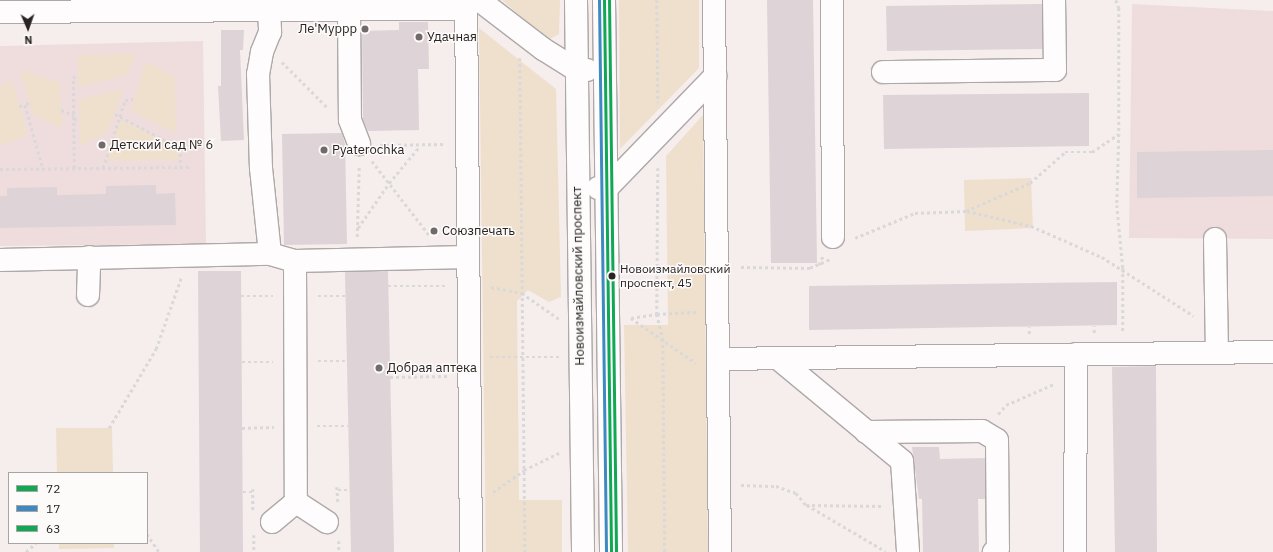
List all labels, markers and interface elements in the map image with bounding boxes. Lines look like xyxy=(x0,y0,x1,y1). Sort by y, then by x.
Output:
north arrow xyxy=(8,8,48,48)
place label: Ле'Муррр xyxy=(298,21,357,37)
marker: Ле'Муррр xyxy=(360,24,370,34)
place label: Удачная xyxy=(427,29,477,45)
marker: Удачная xyxy=(414,32,424,42)
text: N xyxy=(24,33,33,47)
place label: Детский сад № 6 xyxy=(110,137,213,153)
marker: Детский сад № 6 xyxy=(97,140,107,150)
place label: Pyaterochka xyxy=(332,142,404,158)
marker: Pyaterochka xyxy=(319,145,329,155)
street label: Новоизмайловский проспект xyxy=(570,186,588,366)
place label: Союзпечать xyxy=(442,223,515,239)
marker: Союзпечать xyxy=(429,226,439,236)
place label: Новоизмайловский проспект, 45 xyxy=(620,262,730,290)
marker: Новоизмайловский проспект, 45 xyxy=(607,271,617,281)
place label: Добрая аптека xyxy=(387,360,477,376)
marker: Добрая аптека xyxy=(374,363,384,373)
legend xyxy=(8,472,148,544)
text: 72 xyxy=(46,481,60,496)
text: 17 xyxy=(46,501,60,516)
text: 63 xyxy=(46,521,60,536)

